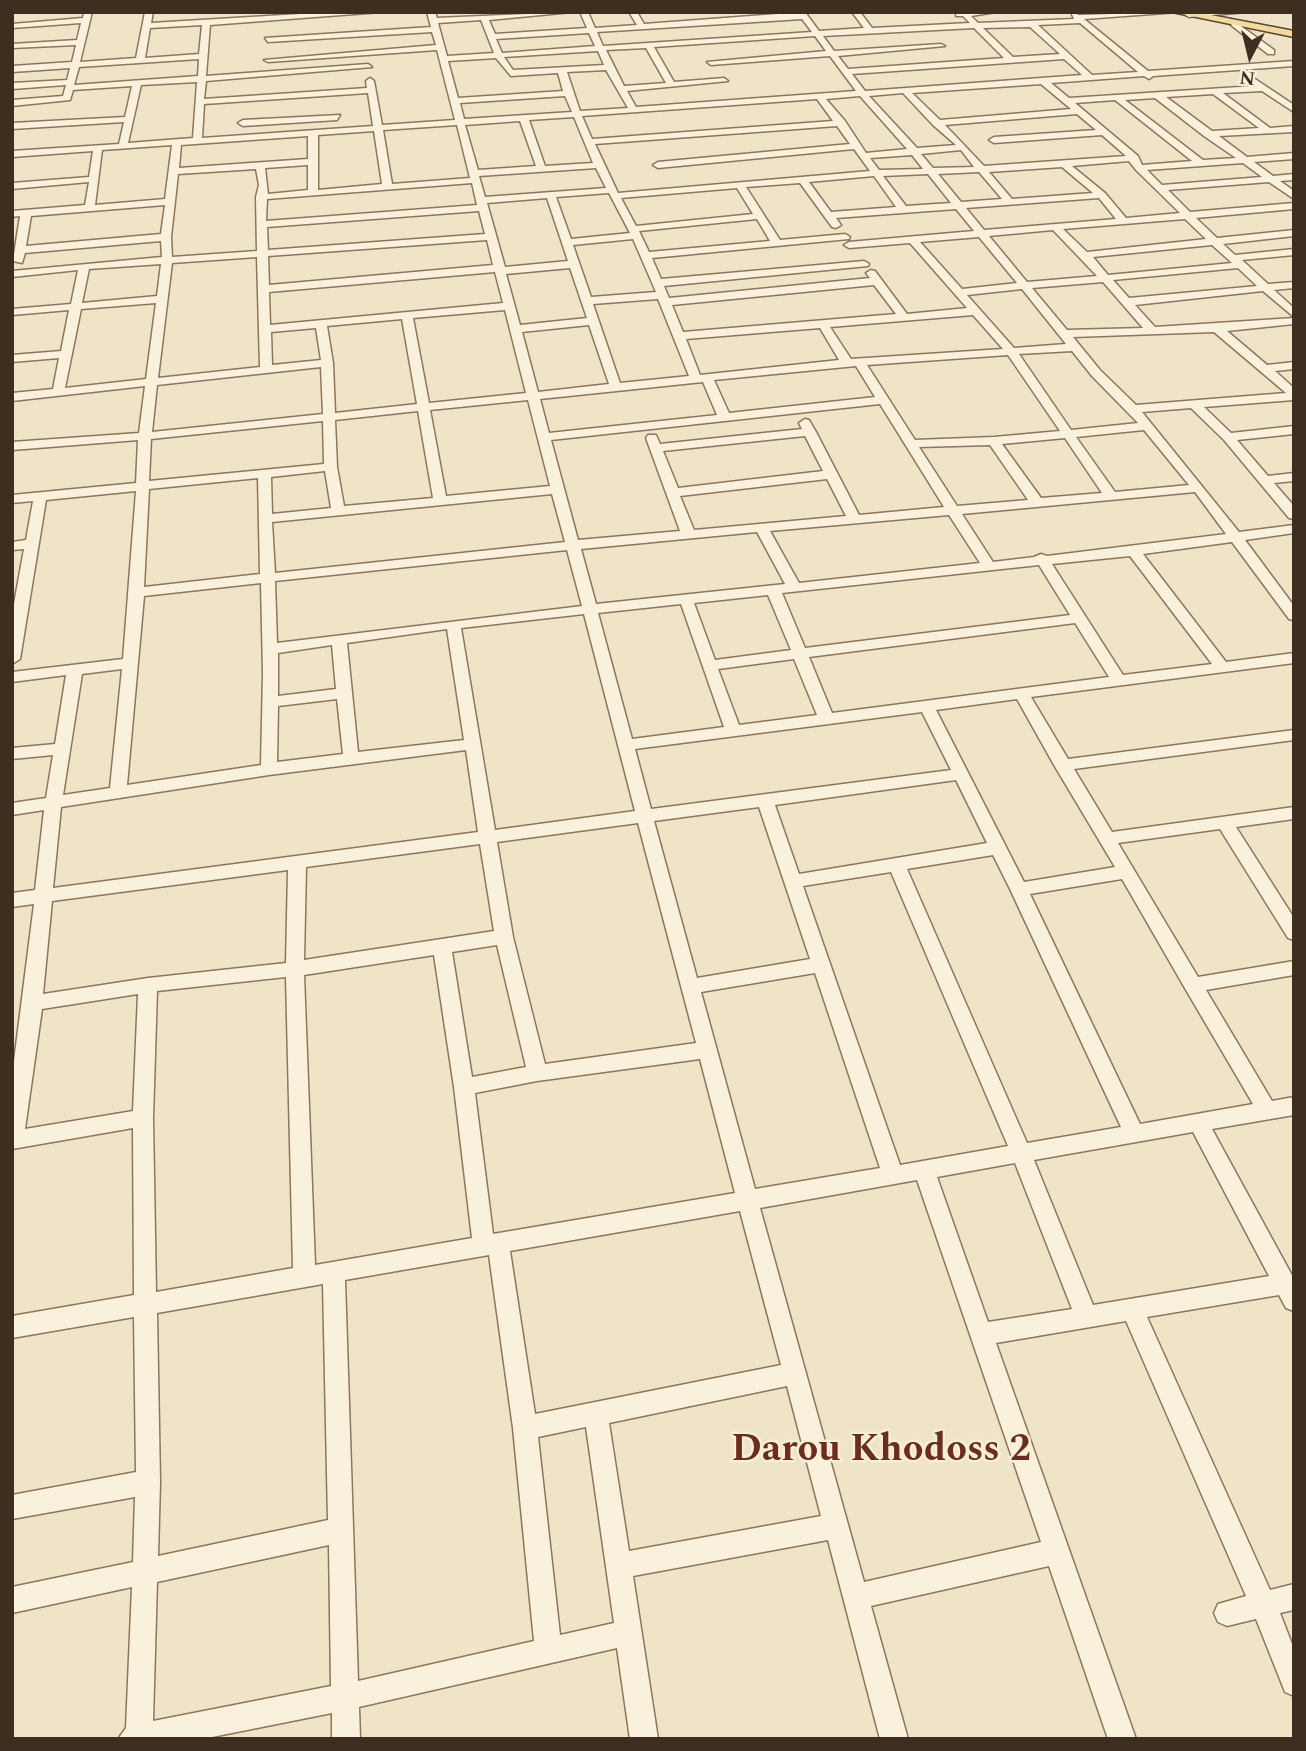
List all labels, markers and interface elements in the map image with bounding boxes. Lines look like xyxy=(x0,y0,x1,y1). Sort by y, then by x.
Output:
north arrow xyxy=(1215,21,1285,91)
text: N xyxy=(1238,62,1257,93)
district label: Darou Khodoss 2 xyxy=(731,1430,1031,1476)

